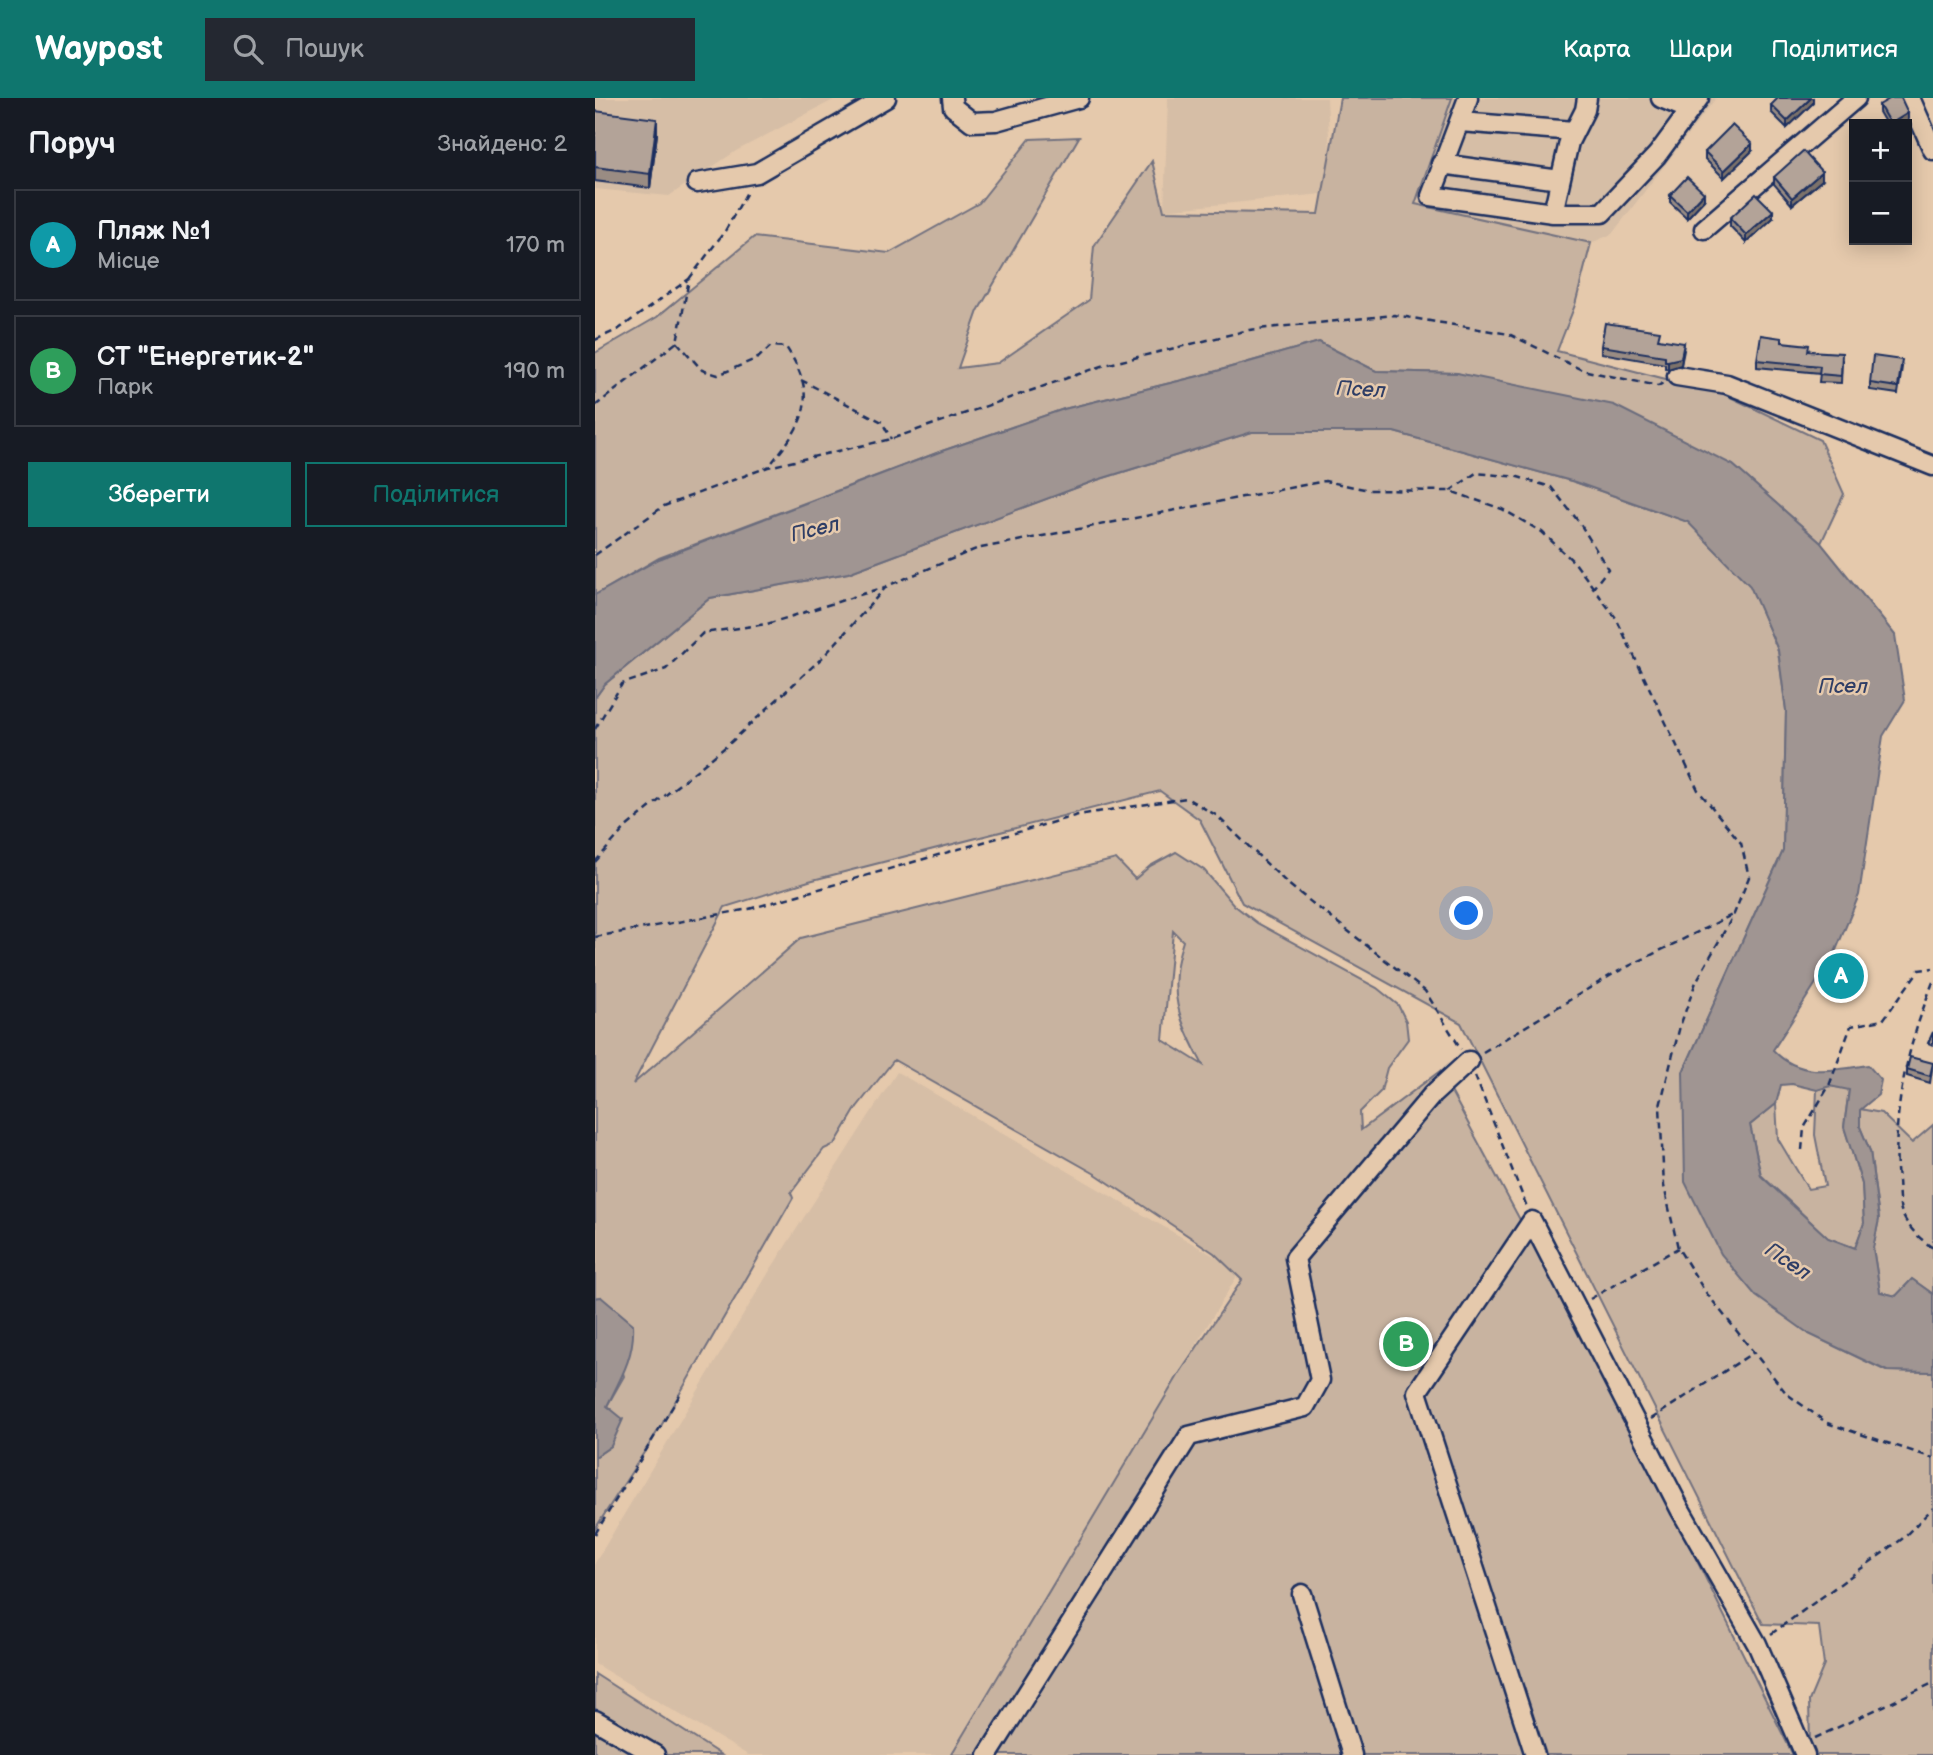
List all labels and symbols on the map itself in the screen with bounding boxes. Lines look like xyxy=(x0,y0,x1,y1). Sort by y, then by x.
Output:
water label: Псел xyxy=(1336,376,1386,403)
water label: Псел xyxy=(788,511,842,548)
water label: Псел xyxy=(1818,674,1868,699)
your location xyxy=(1449,896,1483,930)
pin: A xyxy=(1818,950,1864,1002)
water label: Псел xyxy=(1760,1237,1815,1286)
pin: B xyxy=(1383,1318,1429,1370)

